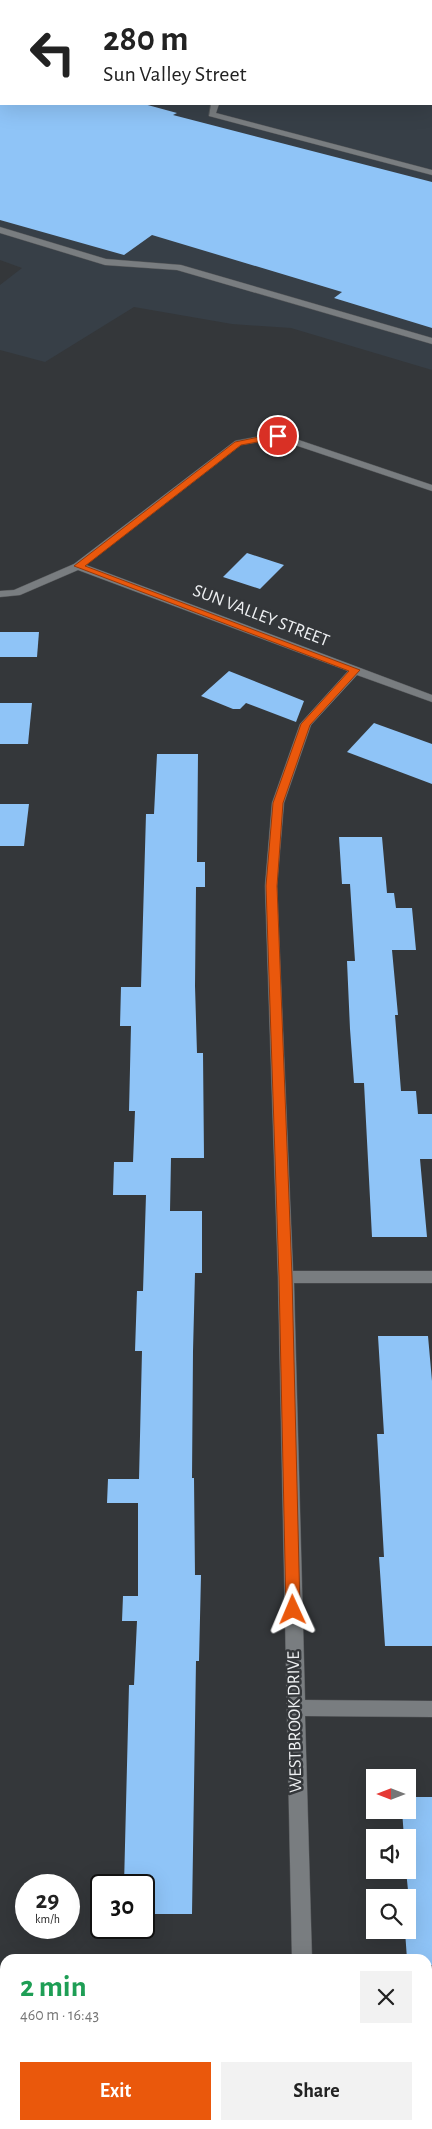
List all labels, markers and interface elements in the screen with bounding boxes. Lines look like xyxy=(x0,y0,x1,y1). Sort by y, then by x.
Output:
icon: left xyxy=(20,20,85,85)
text: 280 m xyxy=(103,22,189,57)
text: Sun Valley Street xyxy=(103,63,247,85)
pin xyxy=(257,415,299,457)
icon: arrive xyxy=(264,422,292,450)
street label: SUN VALLEY STREET xyxy=(190,582,332,650)
position arrow xyxy=(266,1583,318,1635)
street label: WESTBROOK DRIVE xyxy=(285,1651,305,1793)
north arrow xyxy=(366,1769,416,1819)
map controls xyxy=(366,1769,416,1939)
button: sound xyxy=(366,1829,416,1879)
speed limit sign: 30 xyxy=(90,1874,155,1939)
text: 29 xyxy=(36,1888,59,1913)
button: search xyxy=(366,1889,416,1939)
text: km/h xyxy=(35,1913,60,1925)
button: close xyxy=(360,1971,412,2023)
text: 2 min xyxy=(20,1972,87,2002)
text: 460 m · 16:43 xyxy=(20,2007,99,2023)
button: Exit xyxy=(20,2062,211,2120)
button: Share xyxy=(221,2062,412,2120)

